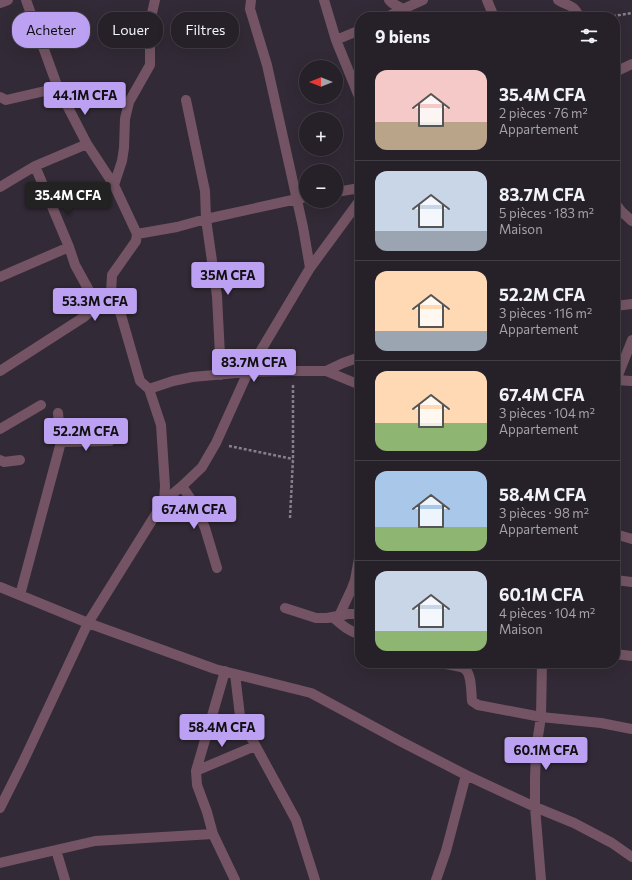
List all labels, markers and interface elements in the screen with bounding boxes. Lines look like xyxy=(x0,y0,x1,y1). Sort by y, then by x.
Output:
chip: Acheter xyxy=(12,12,90,48)
chip: Louer xyxy=(98,12,163,48)
chip: Filtres xyxy=(171,12,239,48)
icon: filters xyxy=(578,25,600,47)
text: 9 biens xyxy=(375,26,430,47)
north arrow xyxy=(299,60,343,104)
map controls xyxy=(299,60,343,208)
pin: 44.1M CFA xyxy=(39,82,131,116)
text: 35.4M CFA xyxy=(499,84,586,105)
icon: home xyxy=(407,86,455,134)
text: 44.1M CFA xyxy=(53,87,117,103)
text: 2 pièces · 76 m² xyxy=(499,105,588,121)
button: + xyxy=(299,112,343,156)
text: Appartement xyxy=(499,121,578,137)
button: − xyxy=(299,164,343,208)
pin: 35.4M CFA xyxy=(22,182,114,216)
text: 83.7M CFA xyxy=(499,184,585,205)
text: 35.4M CFA xyxy=(35,187,101,203)
icon: home xyxy=(407,187,455,235)
text: 5 pièces · 183 m² xyxy=(499,205,594,221)
text: Maison xyxy=(499,221,543,237)
pin: 35M CFA xyxy=(191,262,265,296)
text: 35M CFA xyxy=(200,267,256,283)
text: 52.2M CFA xyxy=(499,284,585,305)
icon: home xyxy=(407,287,455,335)
pin: 53.3M CFA xyxy=(49,288,141,322)
text: 53.3M CFA xyxy=(62,293,128,309)
text: 3 pièces · 116 m² xyxy=(499,305,592,321)
text: Appartement xyxy=(499,321,578,337)
pin: 83.7M CFA xyxy=(208,349,300,383)
text: 83.7M CFA xyxy=(221,354,287,370)
text: 67.4M CFA xyxy=(499,384,585,405)
icon: home xyxy=(407,387,455,435)
text: 3 pièces · 104 m² xyxy=(499,405,595,421)
pin: 52.2M CFA xyxy=(40,418,132,452)
text: Appartement xyxy=(499,421,578,437)
text: 52.2M CFA xyxy=(53,423,119,439)
text: 58.4M CFA xyxy=(499,484,587,505)
icon: home xyxy=(407,487,455,535)
pin: 67.4M CFA xyxy=(148,496,240,530)
text: 67.4M CFA xyxy=(161,501,227,517)
text: 3 pièces · 98 m² xyxy=(499,505,589,521)
text: Appartement xyxy=(499,521,578,537)
text: 60.1M CFA xyxy=(499,584,584,605)
icon: home xyxy=(407,587,455,635)
text: 4 pièces · 104 m² xyxy=(499,605,595,621)
text: Maison xyxy=(499,621,543,637)
pin: 58.4M CFA xyxy=(176,714,268,748)
text: 58.4M CFA xyxy=(189,719,255,735)
pin: 60.1M CFA xyxy=(500,737,592,771)
text: 60.1M CFA xyxy=(513,742,579,758)

